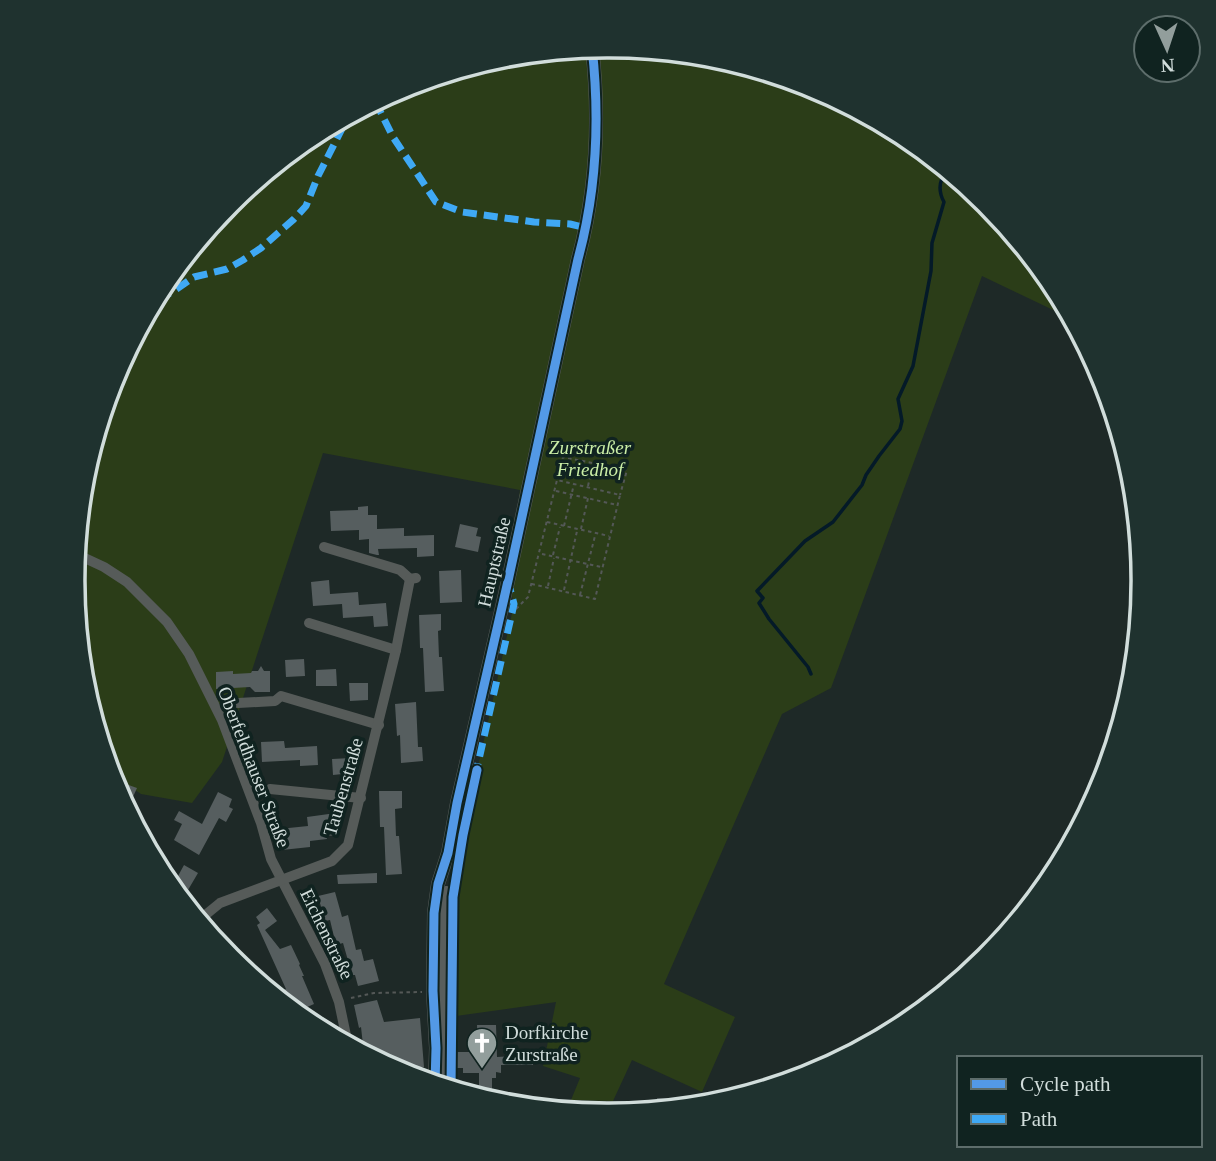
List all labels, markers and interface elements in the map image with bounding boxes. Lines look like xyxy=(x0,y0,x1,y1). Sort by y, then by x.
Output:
north arrow xyxy=(1132,14,1202,84)
text: N xyxy=(1160,55,1175,76)
park label: Zurstraßer Friedhof xyxy=(549,437,632,480)
street label: Hauptstraße xyxy=(473,515,515,609)
street label: Oberfeldhauser Straße xyxy=(214,684,294,850)
street label: Taubenstraße xyxy=(319,736,367,838)
street label: Eichenstraße xyxy=(296,885,358,983)
place label: Dorfkirche Zurstraße xyxy=(505,1022,588,1065)
church icon: Dorfkirche Zurstraße xyxy=(465,1026,499,1070)
legend xyxy=(957,1056,1202,1147)
text: Cycle path xyxy=(1020,1072,1111,1096)
text: Path xyxy=(1020,1107,1058,1131)

